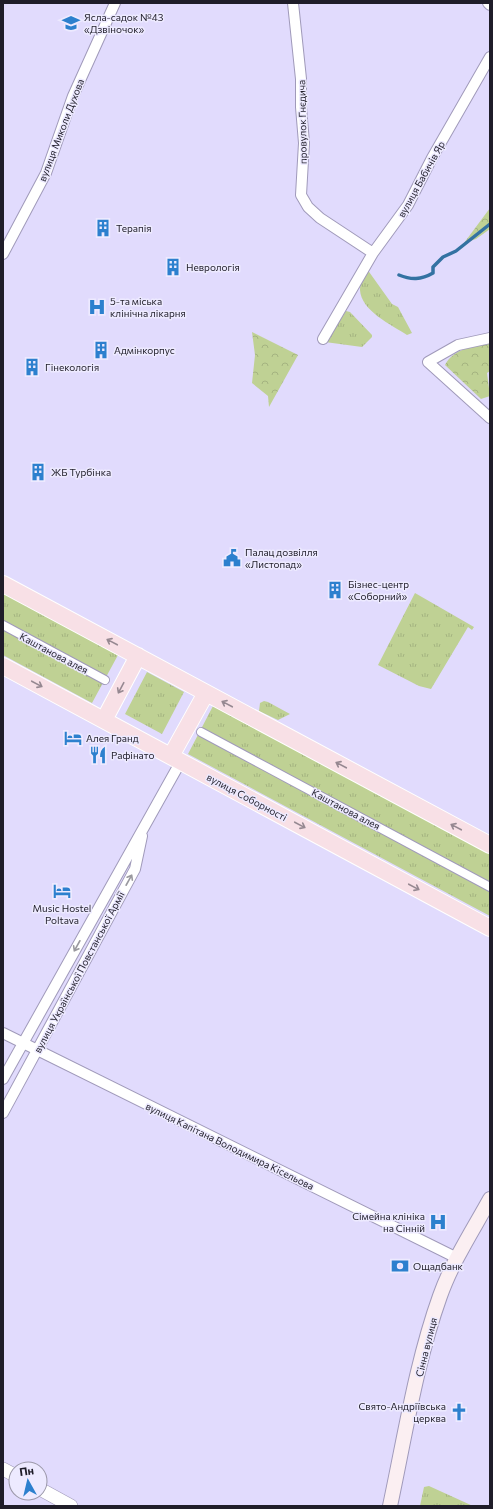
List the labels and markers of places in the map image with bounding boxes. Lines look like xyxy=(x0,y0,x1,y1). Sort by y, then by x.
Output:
place label: Ясла-садок №43 «Дзвіночок» xyxy=(84,11,164,35)
school or university icon: Ясла-садок №43 «Дзвіночок» xyxy=(61,13,81,33)
building icon: Терапія xyxy=(93,218,113,238)
place label: Терапія xyxy=(116,222,151,234)
building icon: Неврологія xyxy=(163,257,183,277)
place label: Неврологія xyxy=(186,261,240,273)
place label: 5-та міська клінічна лікарня xyxy=(110,295,186,319)
hospital icon: 5-та міська клінічна лікарня xyxy=(87,297,107,317)
building icon: Адмінкорпус xyxy=(91,340,111,360)
place label: Адмінкорпус xyxy=(114,344,175,356)
building icon: Гінекологія xyxy=(22,357,42,377)
place label: Гінекологія xyxy=(45,361,99,373)
building icon: ЖБ Турбінка xyxy=(28,462,48,482)
place label: ЖБ Турбінка xyxy=(51,466,111,478)
place label: Палац дозвілля «Листопад» xyxy=(245,546,318,570)
public building icon: Палац дозвілля «Листопад» xyxy=(222,548,242,568)
place label: Бізнес-центр «Соборний» xyxy=(348,578,409,602)
building icon: Бізнес-центр «Соборний» xyxy=(325,580,345,600)
hotel icon: Алея Гранд xyxy=(63,728,83,748)
place label: Алея Гранд xyxy=(86,732,139,744)
restaurant icon: Рафінато xyxy=(88,745,108,765)
place label: Рафінато xyxy=(111,749,154,761)
hotel icon: Music Hostel Poltava xyxy=(52,881,72,901)
place label: Music Hostel Poltava xyxy=(33,902,91,926)
place label: Сімейна клініка на Сінній xyxy=(352,1210,425,1234)
hospital icon: Сімейна клініка на Сінній xyxy=(428,1212,448,1232)
bank icon: Ощадбанк xyxy=(390,1256,410,1276)
place label: Ощадбанк xyxy=(413,1260,464,1272)
place label: Свято-Андріївська церква xyxy=(358,1400,446,1424)
church icon: Свято-Андріївська церква xyxy=(449,1402,469,1422)

